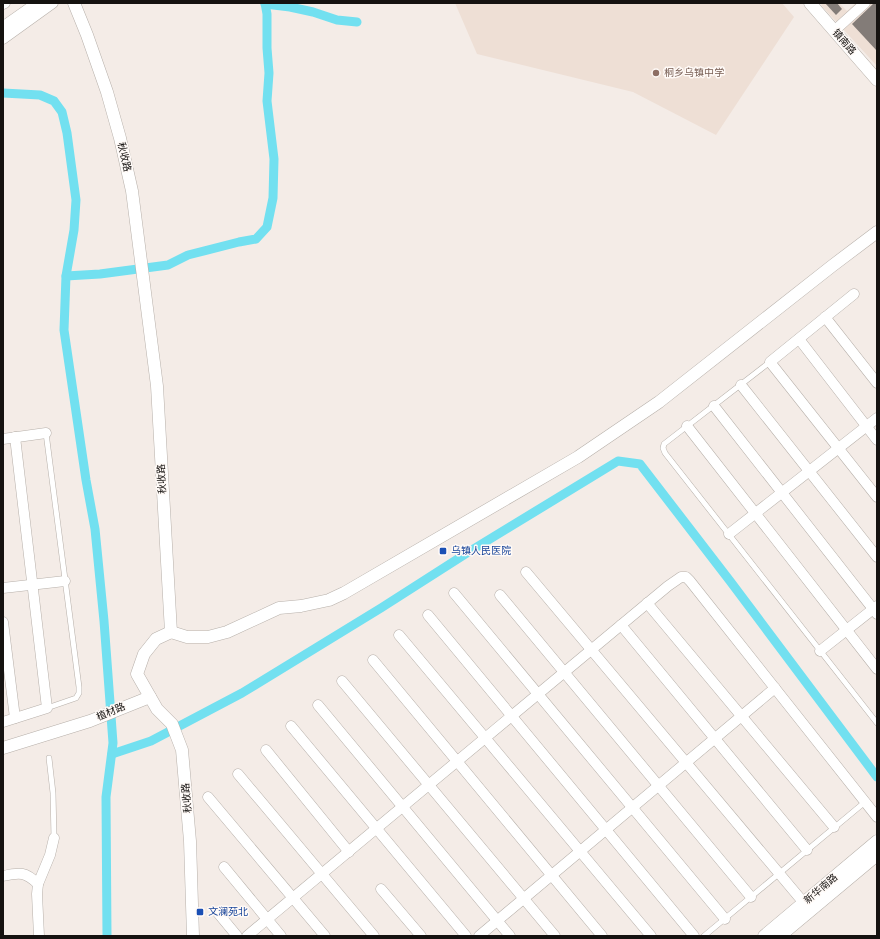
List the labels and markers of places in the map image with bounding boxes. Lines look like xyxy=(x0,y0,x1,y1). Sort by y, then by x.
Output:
place label: 桐乡乌镇中学 xyxy=(664,66,724,80)
marker: 桐乡乌镇中学 xyxy=(651,68,661,78)
place label: 乌镇人民医院 xyxy=(451,544,511,558)
marker: 乌镇人民医院 xyxy=(438,546,448,556)
place label: 文澜苑北 xyxy=(208,905,248,919)
marker: 文澜苑北 xyxy=(195,907,205,917)

